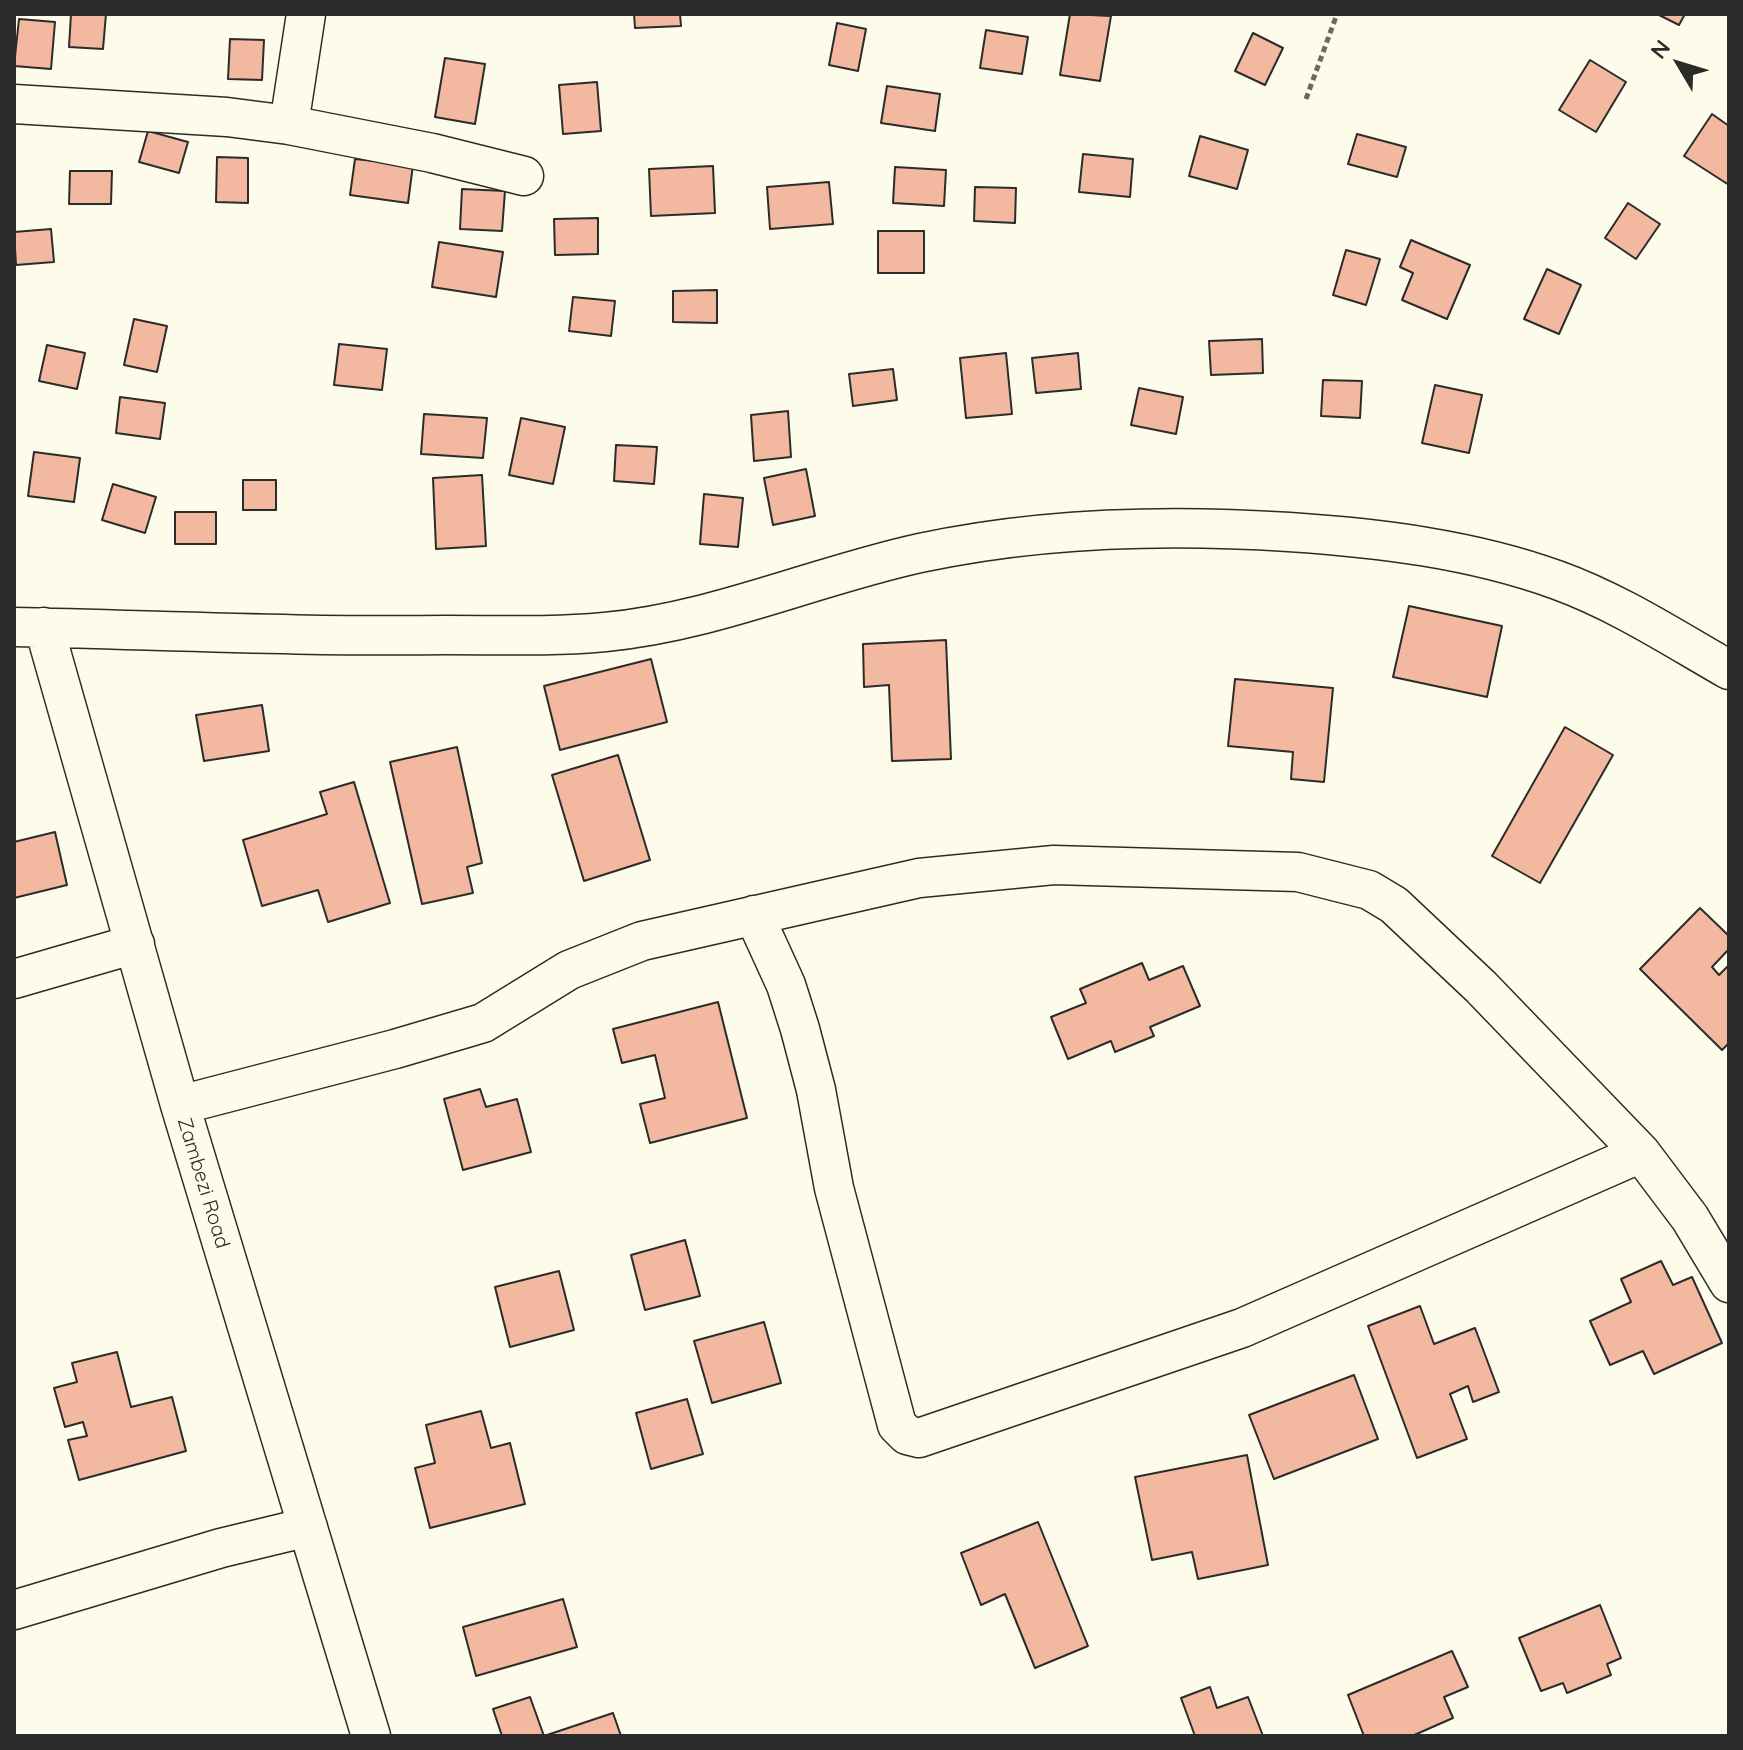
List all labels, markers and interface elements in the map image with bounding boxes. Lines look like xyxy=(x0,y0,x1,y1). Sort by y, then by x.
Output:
north arrow xyxy=(1639,24,1719,104)
text: N xyxy=(1644,34,1676,64)
street label: Zambezi Road xyxy=(172,1115,234,1251)

